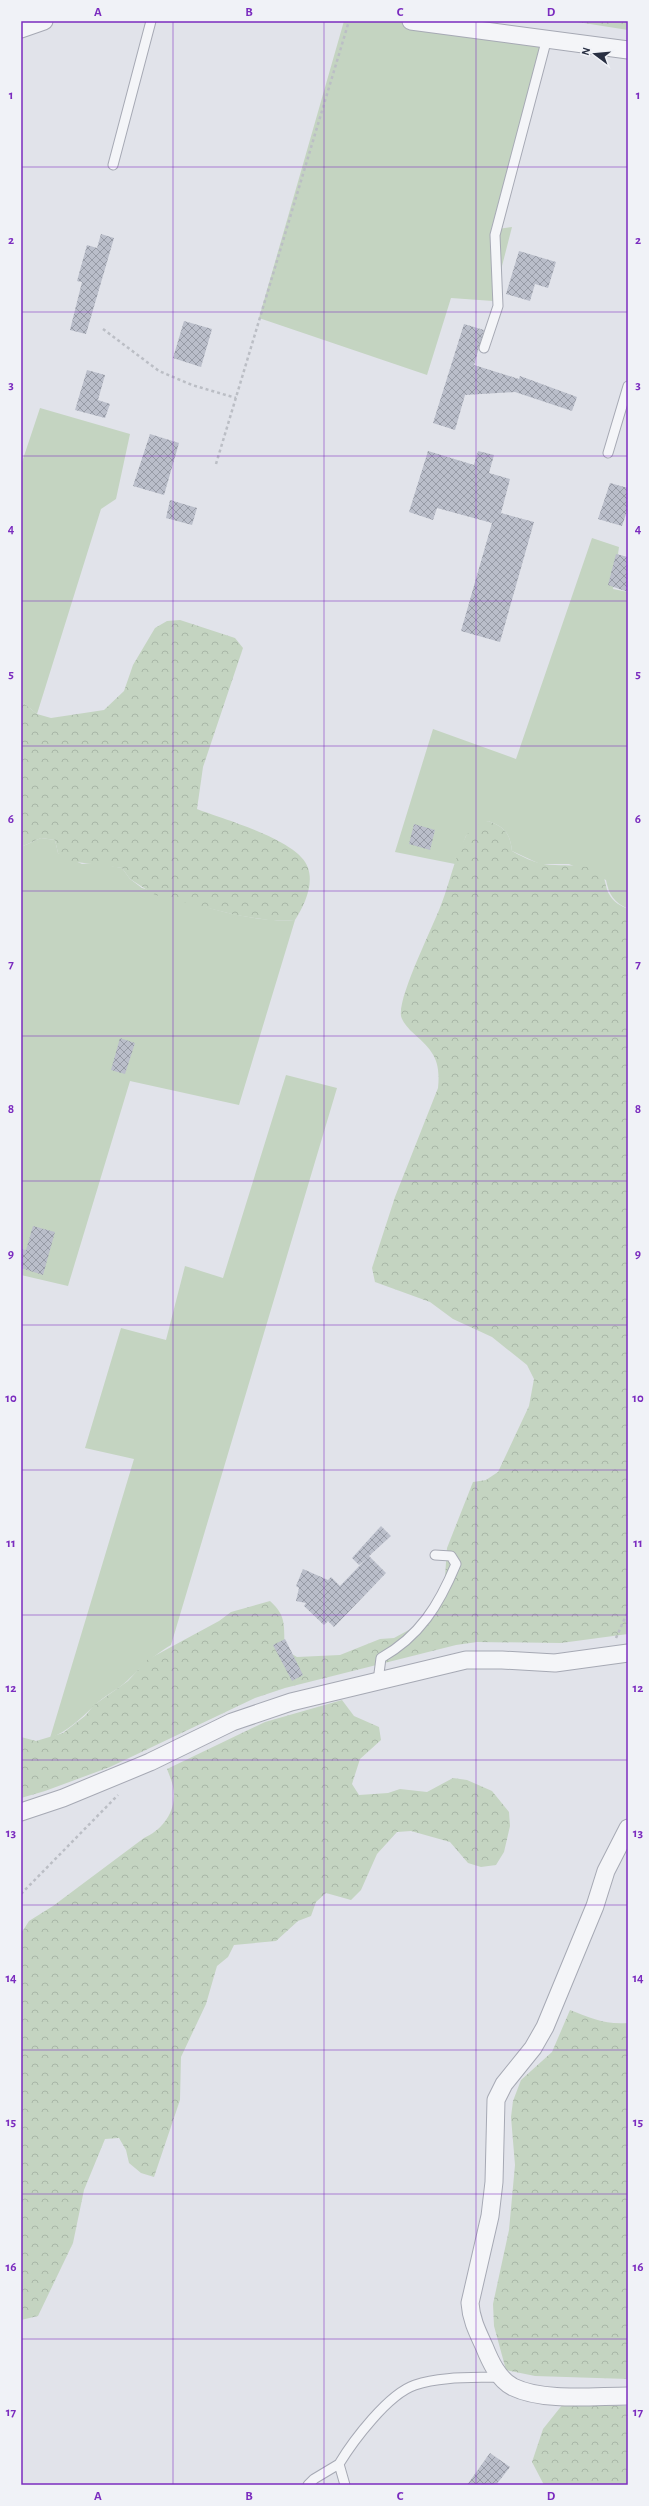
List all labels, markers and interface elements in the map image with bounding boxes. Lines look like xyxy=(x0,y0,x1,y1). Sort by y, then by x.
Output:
text: A xyxy=(94,6,102,19)
text: B xyxy=(245,6,253,19)
text: C xyxy=(397,6,404,19)
text: D xyxy=(547,6,556,19)
north arrow xyxy=(575,34,615,74)
text: N xyxy=(580,46,592,57)
text: 1 xyxy=(9,89,13,102)
text: 1 xyxy=(636,89,640,102)
text: 2 xyxy=(8,234,14,247)
text: 2 xyxy=(635,234,641,247)
text: 3 xyxy=(8,379,14,392)
text: 3 xyxy=(635,379,641,392)
text: 4 xyxy=(8,523,15,536)
text: 4 xyxy=(635,523,642,536)
text: 5 xyxy=(8,668,14,681)
text: 5 xyxy=(635,668,641,681)
text: 6 xyxy=(8,813,14,826)
text: 6 xyxy=(635,813,641,826)
text: 7 xyxy=(8,958,14,971)
text: 7 xyxy=(635,958,641,971)
text: 8 xyxy=(8,1103,14,1116)
text: 8 xyxy=(635,1103,641,1116)
text: 9 xyxy=(8,1248,14,1261)
text: 9 xyxy=(635,1248,641,1261)
text: 10 xyxy=(5,1392,17,1405)
text: 10 xyxy=(632,1392,644,1405)
text: 11 xyxy=(6,1537,16,1550)
text: 11 xyxy=(633,1537,643,1550)
text: 12 xyxy=(6,1682,16,1695)
text: 12 xyxy=(633,1682,643,1695)
text: 13 xyxy=(6,1827,17,1840)
text: 13 xyxy=(633,1827,644,1840)
text: 14 xyxy=(5,1972,17,1985)
text: 14 xyxy=(632,1972,644,1985)
text: 15 xyxy=(6,2116,17,2129)
text: 15 xyxy=(633,2116,644,2129)
text: 16 xyxy=(6,2261,16,2274)
text: 16 xyxy=(633,2261,643,2274)
text: 17 xyxy=(6,2406,17,2419)
text: 17 xyxy=(633,2406,644,2419)
text: A xyxy=(94,2490,102,2503)
text: B xyxy=(245,2490,253,2503)
text: C xyxy=(397,2490,404,2503)
text: D xyxy=(547,2490,556,2503)

